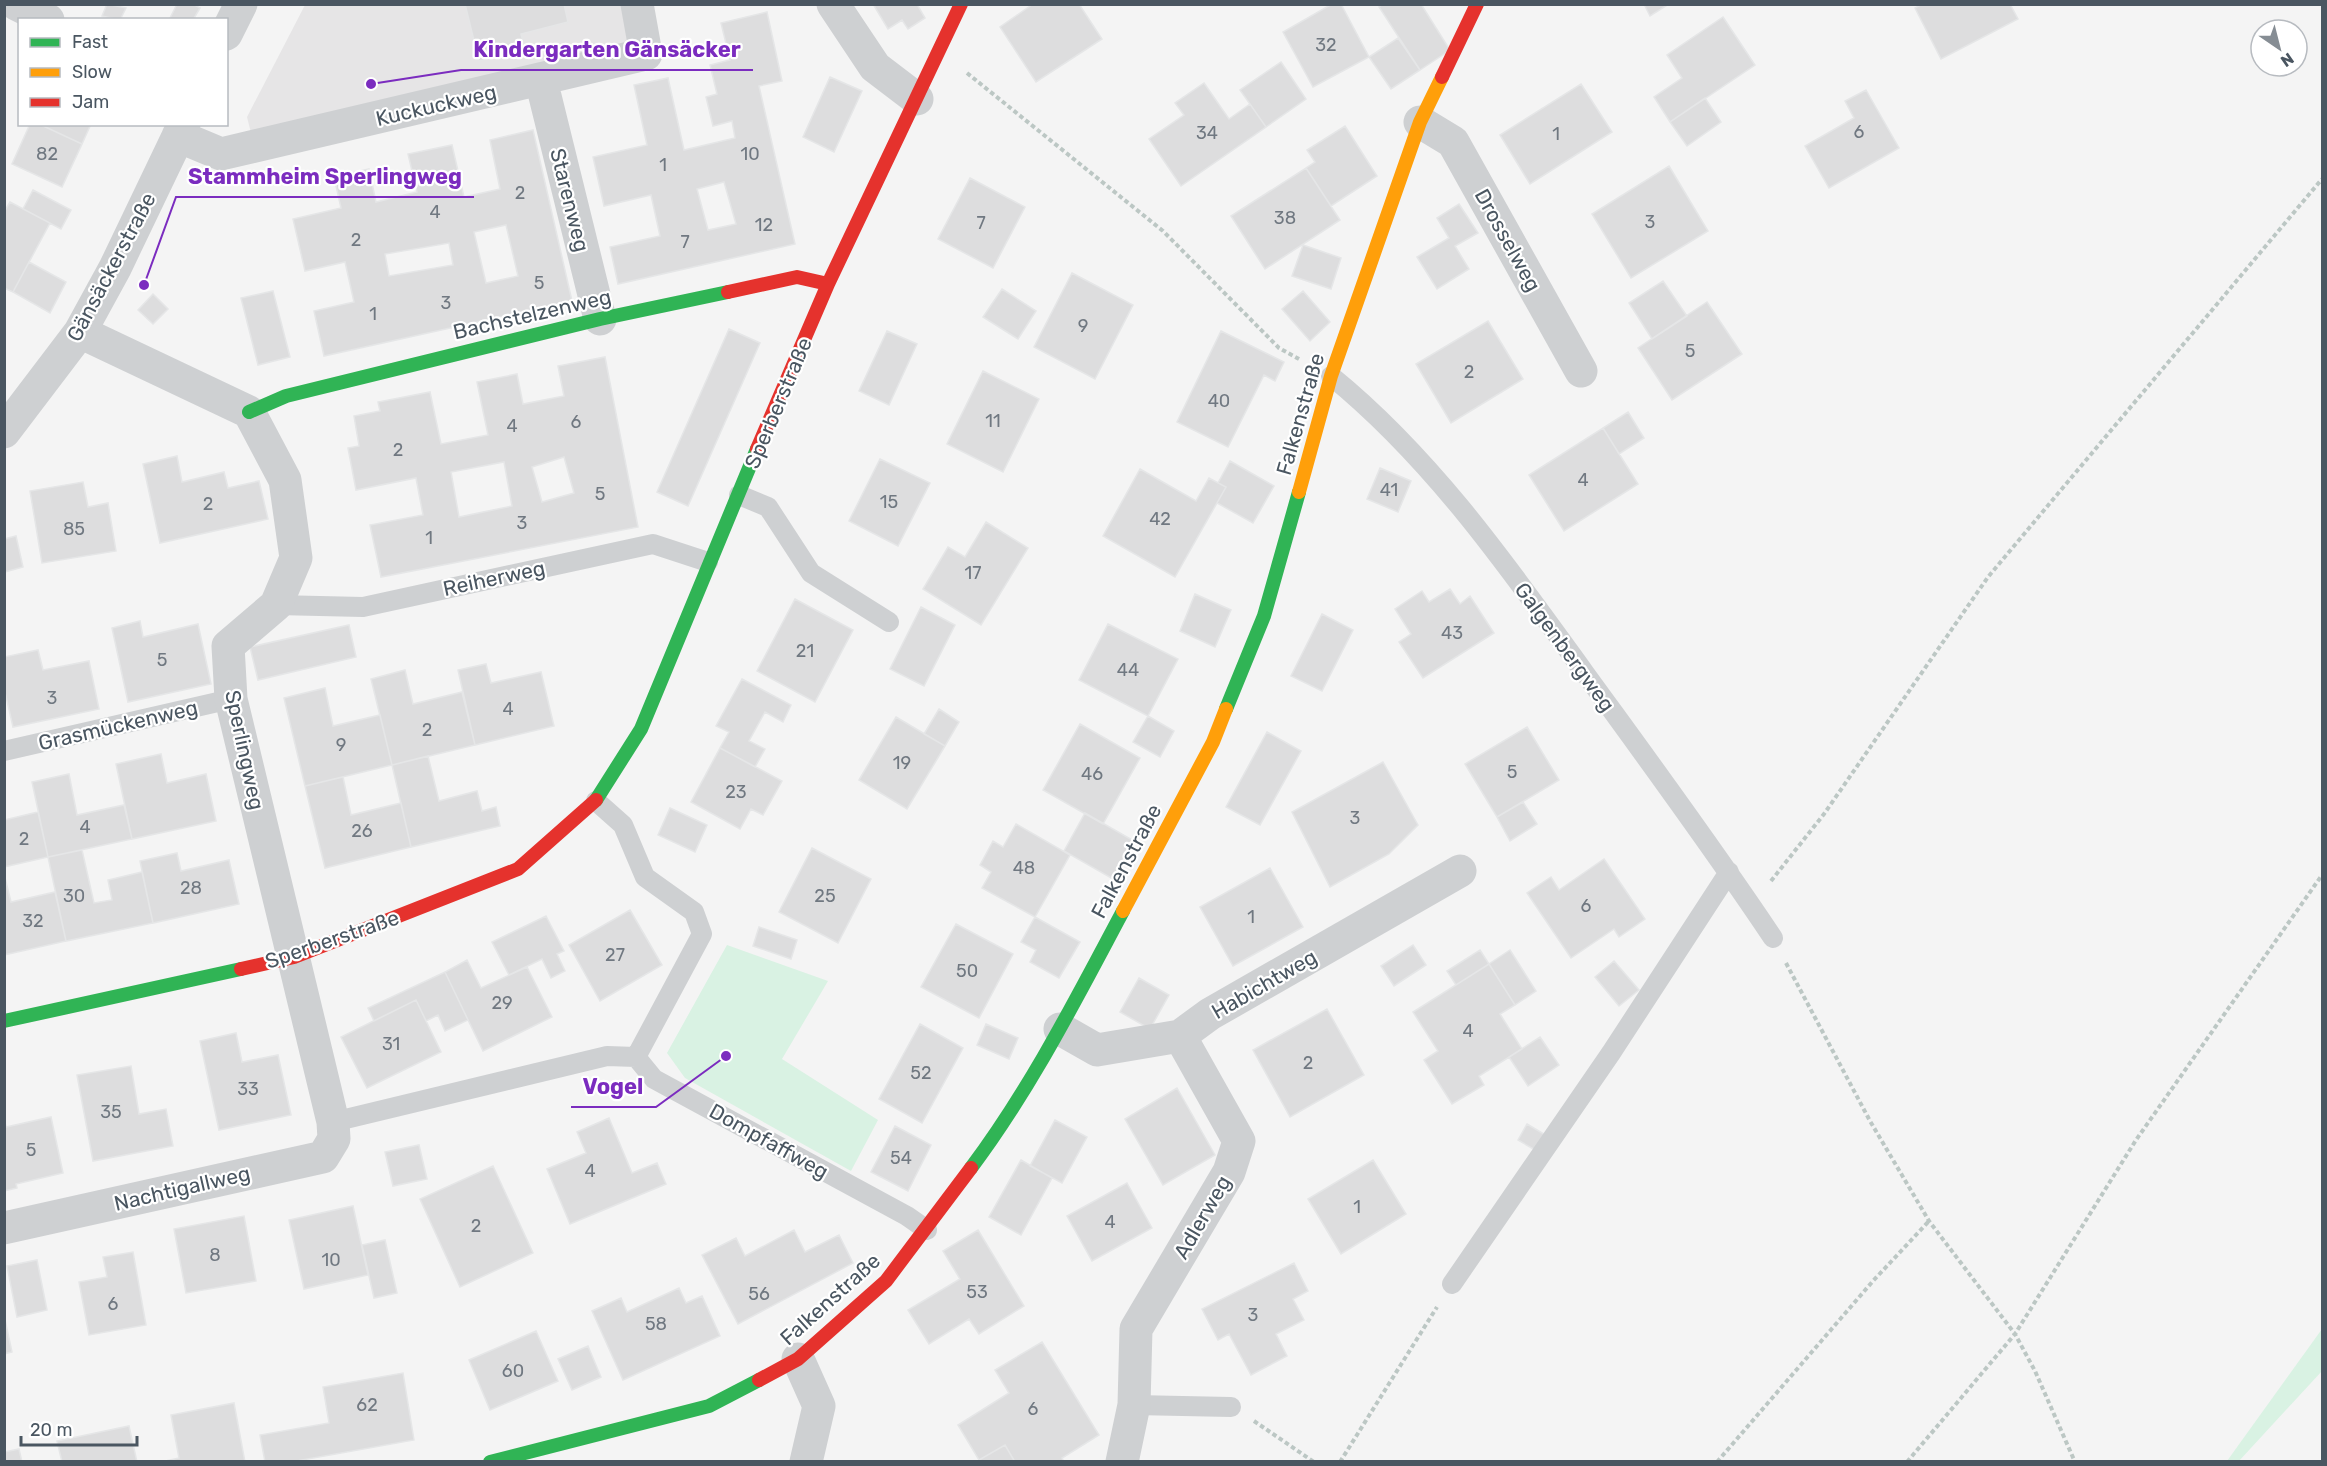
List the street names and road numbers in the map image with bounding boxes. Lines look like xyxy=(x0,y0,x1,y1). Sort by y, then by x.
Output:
street label: Kuckuckweg xyxy=(373,79,499,131)
street label: Starenweg xyxy=(545,146,595,254)
street label: Drosselweg xyxy=(1470,184,1546,296)
street label: Gänsäckerstraße xyxy=(61,188,161,346)
street label: Bachstelzenweg xyxy=(451,284,613,344)
street label: Sperberstraße xyxy=(739,334,817,472)
street label: Falkenstraße xyxy=(1271,350,1329,478)
street label: Reiherweg xyxy=(441,555,547,601)
street label: Galgenbergweg xyxy=(1510,578,1620,716)
street label: Sperlingweg xyxy=(220,688,270,812)
street label: Grasmückenweg xyxy=(36,695,200,755)
street label: Falkenstraße xyxy=(1085,800,1167,922)
street label: Sperberstraße xyxy=(262,904,402,974)
street label: Habichtweg xyxy=(1207,944,1321,1024)
street label: Dompfaffweg xyxy=(705,1098,833,1184)
street label: Nachtigallweg xyxy=(112,1160,252,1216)
street label: Adlerweg xyxy=(1168,1171,1236,1263)
street label: Falkenstraße xyxy=(775,1248,885,1350)

